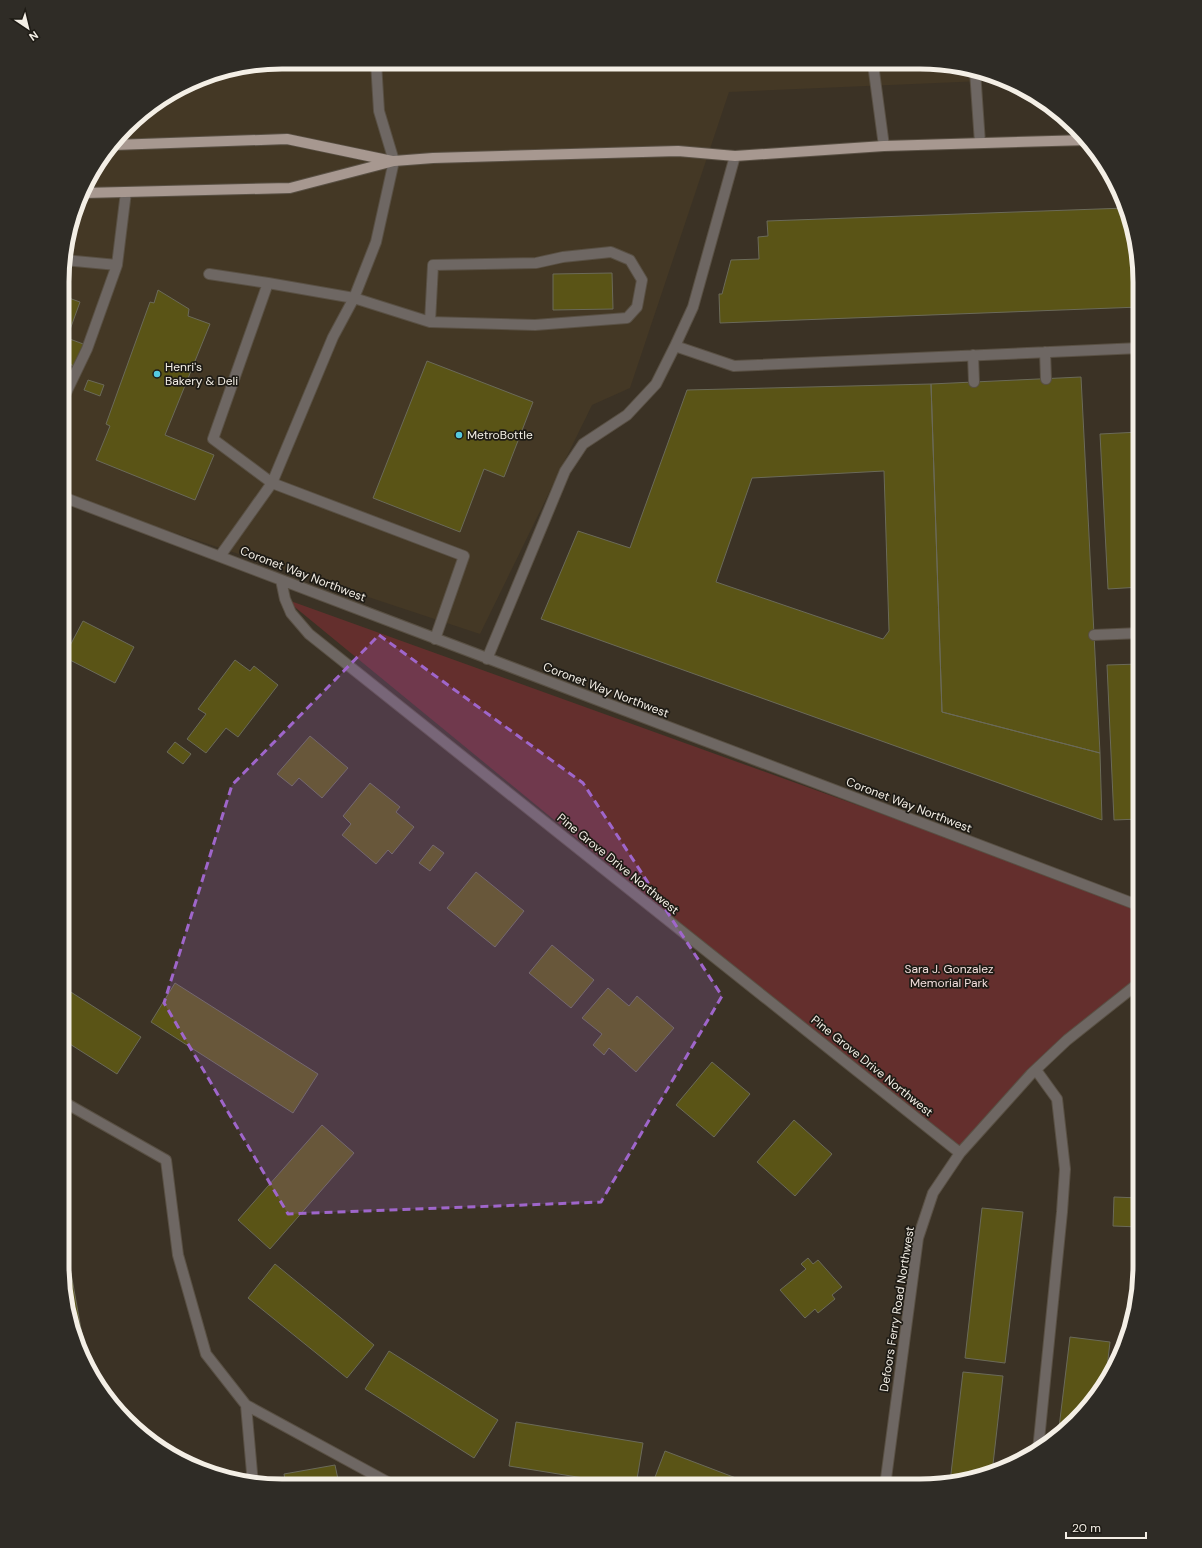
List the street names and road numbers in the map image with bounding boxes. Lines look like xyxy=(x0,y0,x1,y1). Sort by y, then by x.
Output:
street label: Coronet Way Northwest xyxy=(238,543,368,605)
street label: Coronet Way Northwest xyxy=(541,659,671,721)
street label: Coronet Way Northwest xyxy=(844,774,974,836)
street label: Pine Grove Drive Northwest xyxy=(554,810,682,918)
street label: Pine Grove Drive Northwest xyxy=(808,1012,936,1120)
street label: Defoors Ferry Road Northwest xyxy=(876,1225,918,1393)

